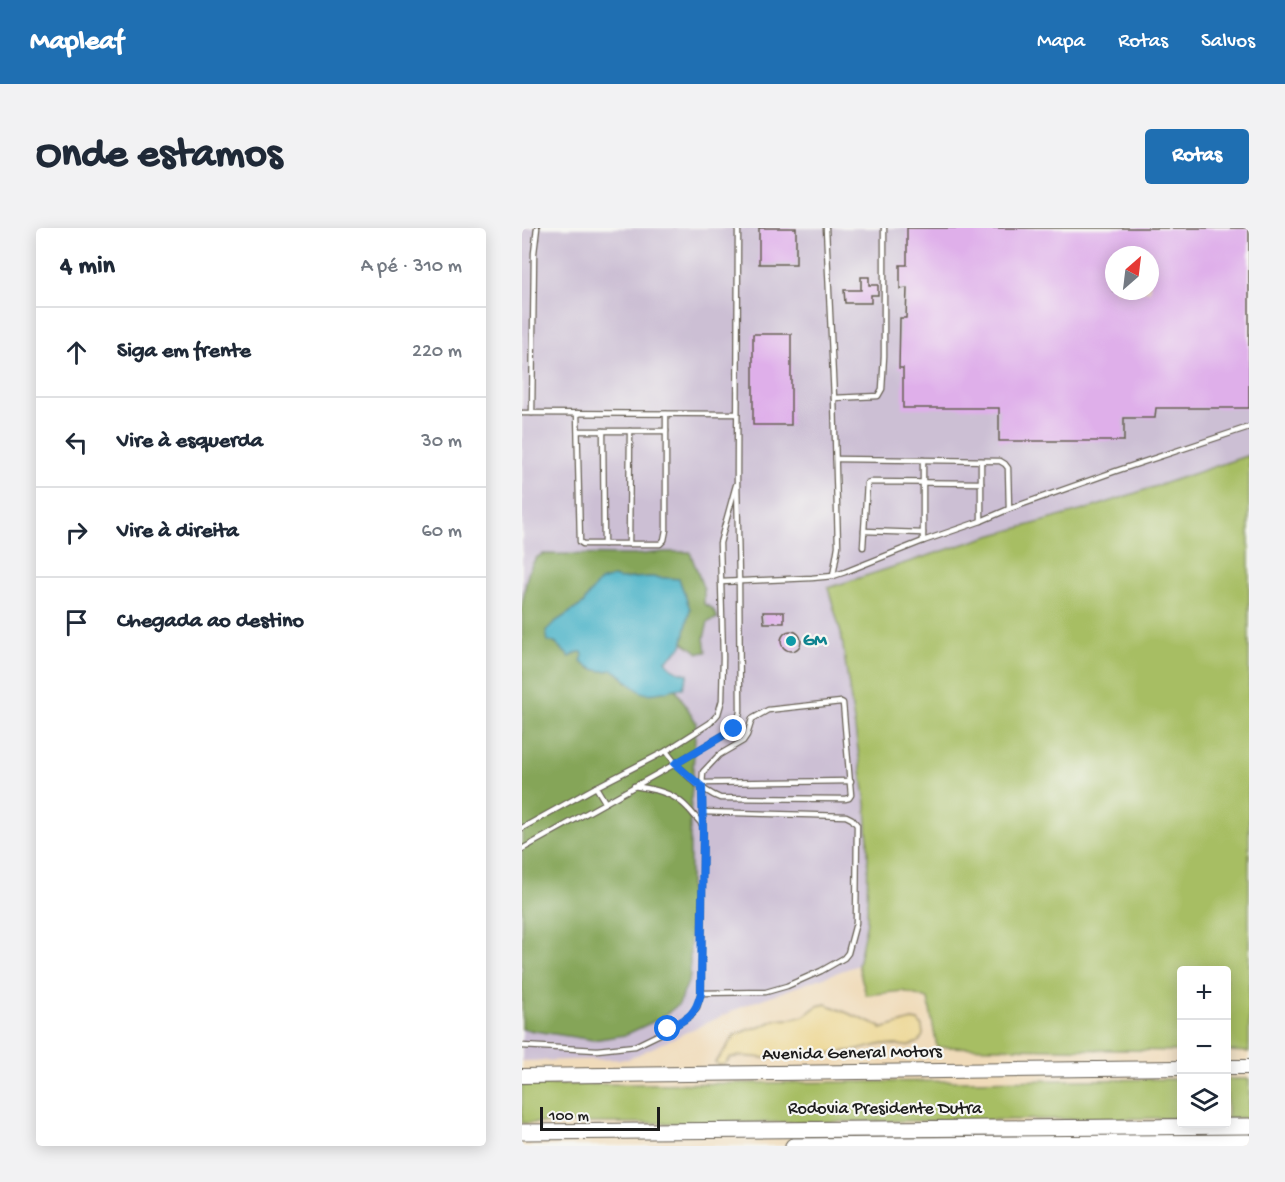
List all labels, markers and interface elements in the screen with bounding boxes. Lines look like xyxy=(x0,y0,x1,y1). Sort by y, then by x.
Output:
text: Mapleaf xyxy=(30,26,124,59)
text: Mapa xyxy=(1037,30,1085,55)
text: Rotas xyxy=(1118,30,1168,55)
text: Salvos xyxy=(1201,30,1255,55)
button: Rotas xyxy=(1145,129,1249,184)
text: Onde estamos xyxy=(36,132,282,181)
north arrow xyxy=(1105,246,1159,300)
text: 4 min xyxy=(60,252,115,283)
text: A pé · 310 m xyxy=(361,256,462,279)
icon: ahead xyxy=(60,336,93,369)
text: Siga em frente xyxy=(117,339,251,365)
text: 220 m xyxy=(412,341,462,364)
icon: left xyxy=(60,426,93,459)
text: Vire à esquerda xyxy=(117,429,263,455)
text: 30 m xyxy=(421,431,462,454)
icon: right xyxy=(60,516,93,549)
text: Vire à direita xyxy=(117,519,239,545)
text: 60 m xyxy=(422,521,462,544)
icon: arrive xyxy=(60,606,93,639)
text: Chegada ao destino xyxy=(117,609,304,635)
place label: GM xyxy=(803,631,827,652)
marker: GM xyxy=(784,634,798,648)
route end xyxy=(720,715,746,741)
map controls xyxy=(1177,966,1231,1128)
button: + xyxy=(1177,966,1231,1020)
route start xyxy=(654,1015,680,1041)
button: − xyxy=(1177,1020,1231,1074)
street label: Avenida General Motors xyxy=(762,1042,943,1066)
button: layers xyxy=(1177,1074,1231,1128)
street label: Rodovia Presidente Dutra xyxy=(788,1099,983,1120)
scale bar xyxy=(540,1104,660,1132)
text: 100 m xyxy=(549,1108,589,1127)

